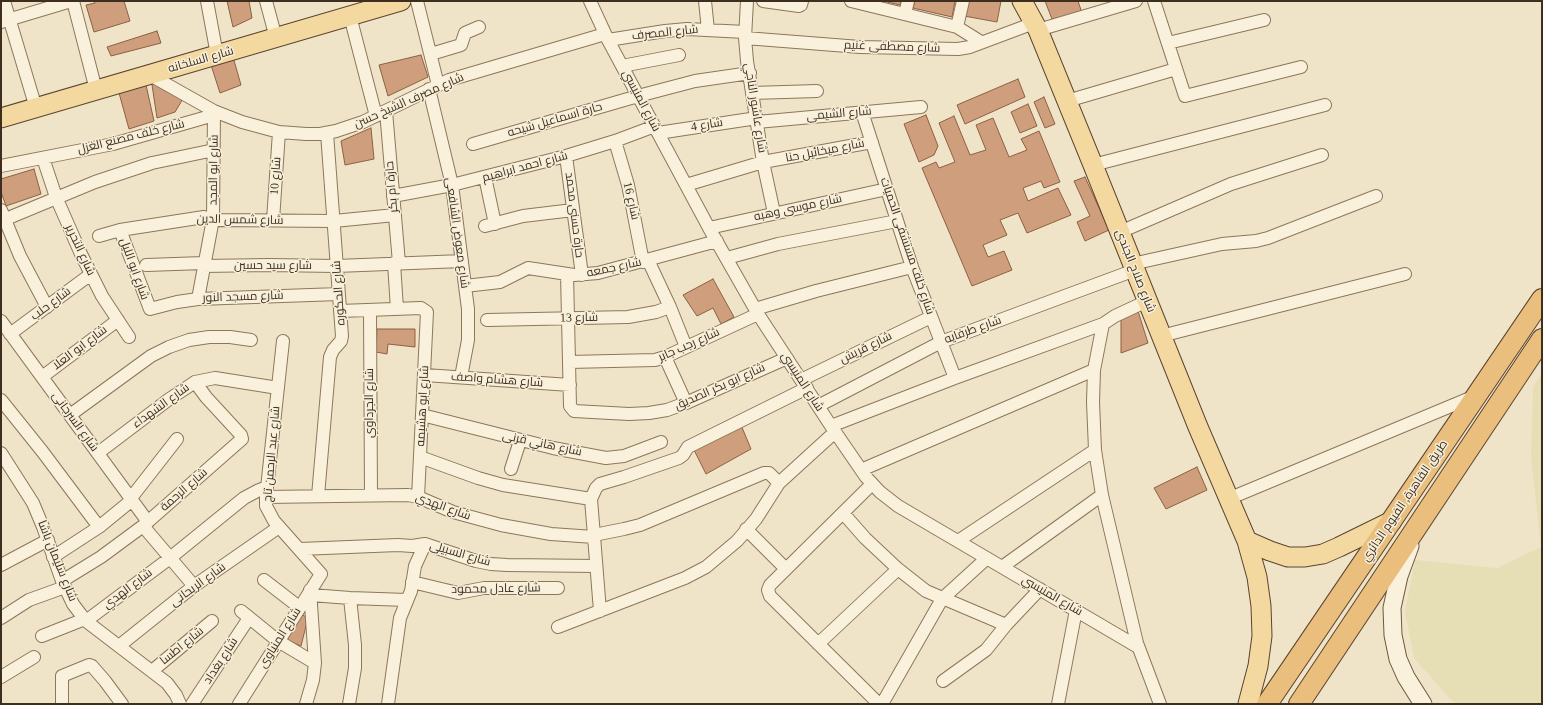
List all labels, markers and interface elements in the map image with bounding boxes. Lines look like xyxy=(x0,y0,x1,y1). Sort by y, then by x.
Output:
street label: شارع المصرف xyxy=(631,22,699,44)
street label: شارع مصطفى غنيم xyxy=(844,38,940,56)
street label: شارع السلخانه xyxy=(166,44,236,76)
street label: شارع عاشور الناجي xyxy=(741,62,769,154)
street label: شارع المنيسي xyxy=(619,68,663,134)
street label: شارع مصرف الشيخ حسن xyxy=(352,70,466,132)
street label: حارة اسماعيل شيحه xyxy=(506,100,604,140)
street label: شارع الشيمى xyxy=(806,104,872,124)
street label: شارع 4 xyxy=(690,115,724,135)
street label: شارع خلف مصنع الغزل xyxy=(76,117,186,157)
street label: شارع ابو المجد xyxy=(206,134,222,206)
street label: شارع ميخائيل حنا xyxy=(784,136,866,166)
street label: شارع احمد ابراهيم xyxy=(481,149,569,185)
street label: شارع 10 xyxy=(267,156,285,196)
street label: حارة ام بكر xyxy=(383,161,401,213)
street label: حارة حسنى محمد xyxy=(562,171,586,259)
street label: شارع خلف مستشفى الحميات xyxy=(877,176,937,316)
street label: شارع معوض الشافعى xyxy=(442,177,472,289)
street label: شارع 16 xyxy=(620,181,642,221)
street label: شارع موسى وهبه xyxy=(753,192,843,224)
street label: شارع شمس الدين xyxy=(196,212,284,228)
street label: شارع التحرير xyxy=(62,222,98,278)
street label: شارع صلاح الجندى xyxy=(1112,227,1158,315)
street label: شارع ابو الليل xyxy=(116,236,152,302)
street label: شارع جمعه xyxy=(585,255,643,281)
street label: شارع سيد حسين xyxy=(234,259,312,273)
street label: شارع الحكوره xyxy=(330,260,348,326)
street label: شارع حلب xyxy=(28,284,74,324)
street label: شارع مسجد النور xyxy=(202,288,284,306)
street label: شارع 13 xyxy=(560,310,598,326)
street label: شارع طرفايه xyxy=(942,313,1004,347)
street label: شارع ابو العلا xyxy=(50,323,110,373)
street label: شارع رجب جابر xyxy=(656,325,722,365)
street label: شارع قريش xyxy=(838,329,894,367)
street label: شارع المنيسي xyxy=(778,350,826,414)
street label: شارع ابو بكر الصديق xyxy=(673,361,767,413)
street label: شارع ابو هشيمه xyxy=(414,365,432,447)
street label: شارع الجرداوي xyxy=(363,368,377,438)
street label: شارع هشام واصف xyxy=(450,370,544,390)
street label: شارع الشهداء xyxy=(130,380,192,432)
street label: شارع السرجانى xyxy=(48,389,102,455)
street label: شارع عبد الرحمن تاج xyxy=(261,405,283,503)
street label: شارع هاني قرنى xyxy=(501,429,583,459)
street label: طريق القاهرة, الفيوم الدائري xyxy=(1359,438,1451,564)
street label: شارع الرحمة xyxy=(157,466,211,514)
street label: شارع الهدي xyxy=(413,490,473,524)
street label: شارع سليمان باشا xyxy=(34,518,80,604)
street label: شارع السبيلى xyxy=(428,538,492,570)
street label: شارع الريحانى xyxy=(167,560,229,610)
street label: شارع الهدي xyxy=(101,566,155,612)
street label: شارع المنيسي xyxy=(1019,573,1085,619)
street label: شارع عادل محمود xyxy=(451,581,541,597)
street label: شارع المنياوى xyxy=(256,605,304,671)
street label: شارع اطسا xyxy=(157,624,207,668)
street label: شارع بغداد xyxy=(201,635,241,687)

